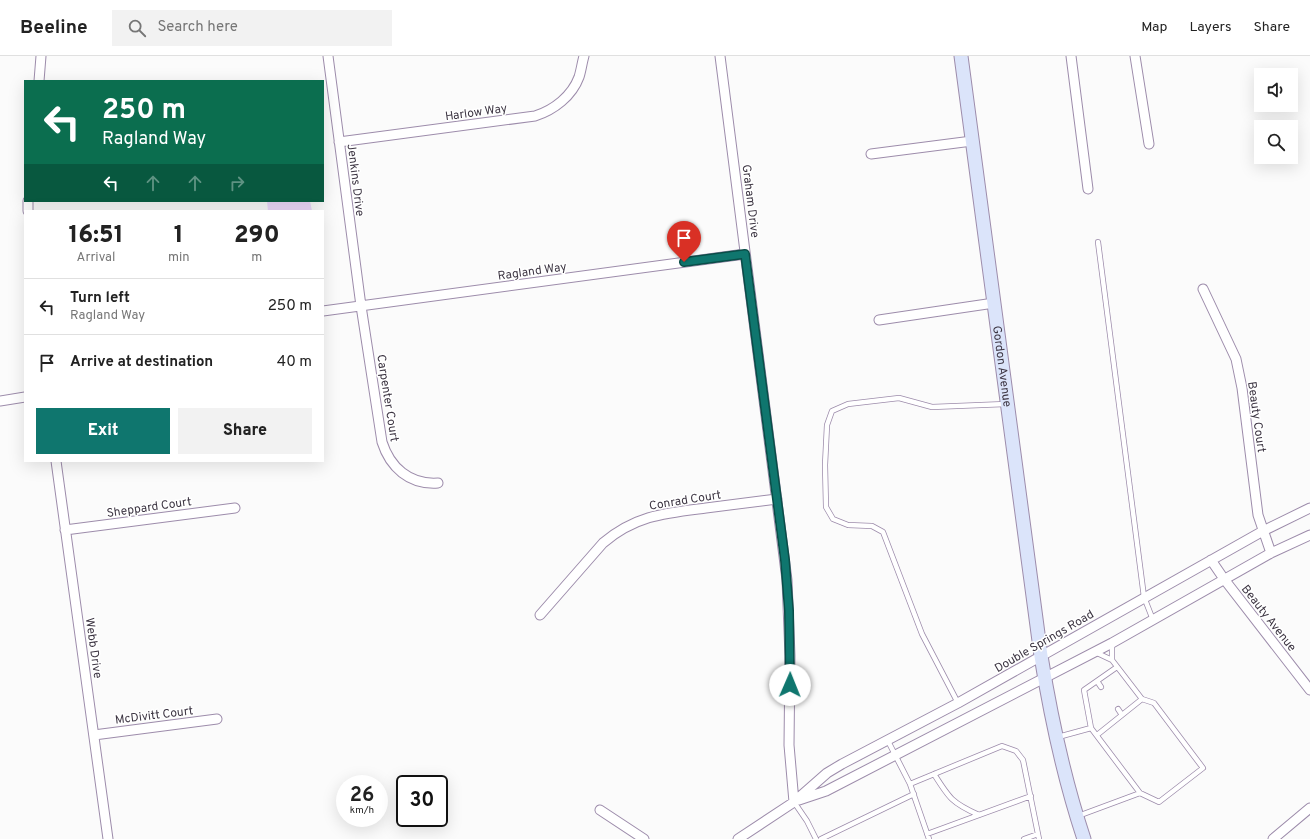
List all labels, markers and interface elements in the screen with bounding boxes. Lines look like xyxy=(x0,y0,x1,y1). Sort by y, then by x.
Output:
search box xyxy=(112,10,392,46)
text: Beeline xyxy=(20,16,88,40)
icon: search xyxy=(126,17,148,39)
text: Search here xyxy=(158,18,238,37)
text: Map xyxy=(1141,19,1167,36)
text: Layers xyxy=(1189,19,1231,36)
text: Share xyxy=(1253,19,1290,36)
map controls xyxy=(1254,68,1298,164)
button: sound xyxy=(1254,68,1298,112)
text: 250 m xyxy=(102,93,186,129)
icon: left xyxy=(36,96,88,148)
street label: Harlow Way xyxy=(444,101,508,125)
button: search xyxy=(1254,120,1298,164)
text: Ragland Way xyxy=(102,128,206,151)
street label: Jenkins Drive xyxy=(343,143,367,217)
street label: Graham Drive xyxy=(738,164,762,239)
icon: left xyxy=(100,172,122,194)
icon: ahead xyxy=(142,172,164,194)
icon: ahead xyxy=(184,172,206,194)
icon: right xyxy=(226,172,248,194)
text: 16:51 xyxy=(68,221,123,251)
text: 1 xyxy=(174,221,184,251)
text: 290 xyxy=(234,221,280,251)
pin xyxy=(667,221,701,262)
icon: arrive xyxy=(673,227,695,249)
text: Arrival xyxy=(77,250,115,266)
text: min xyxy=(168,250,190,266)
text: m xyxy=(251,250,262,266)
street label: Ragland Way xyxy=(497,259,568,285)
text: Turn left xyxy=(70,289,130,308)
icon: left xyxy=(36,296,58,318)
text: 250 m xyxy=(268,297,312,316)
text: Ragland Way xyxy=(70,308,145,324)
street label: Gordon Avenue xyxy=(988,325,1015,408)
icon: arrive xyxy=(36,352,58,374)
text: Arrive at destination xyxy=(70,353,213,372)
text: 40 m xyxy=(277,353,312,372)
street label: Carpenter Court xyxy=(372,353,402,443)
street label: Beauty Court xyxy=(1243,381,1269,454)
button: Exit xyxy=(36,408,170,454)
button: Share xyxy=(178,408,312,454)
street label: Conrad Court xyxy=(648,487,722,515)
street label: Sheppard Court xyxy=(106,494,193,522)
street label: Beauty Avenue xyxy=(1237,582,1299,655)
street label: Double Springs Road xyxy=(992,607,1097,677)
street label: Webb Drive xyxy=(81,617,105,679)
position arrow xyxy=(769,664,811,706)
street label: McDivitt Court xyxy=(114,703,194,729)
speed limit sign: 30 xyxy=(396,775,448,827)
text: 26 xyxy=(350,783,374,809)
text: km/h xyxy=(350,804,374,817)

